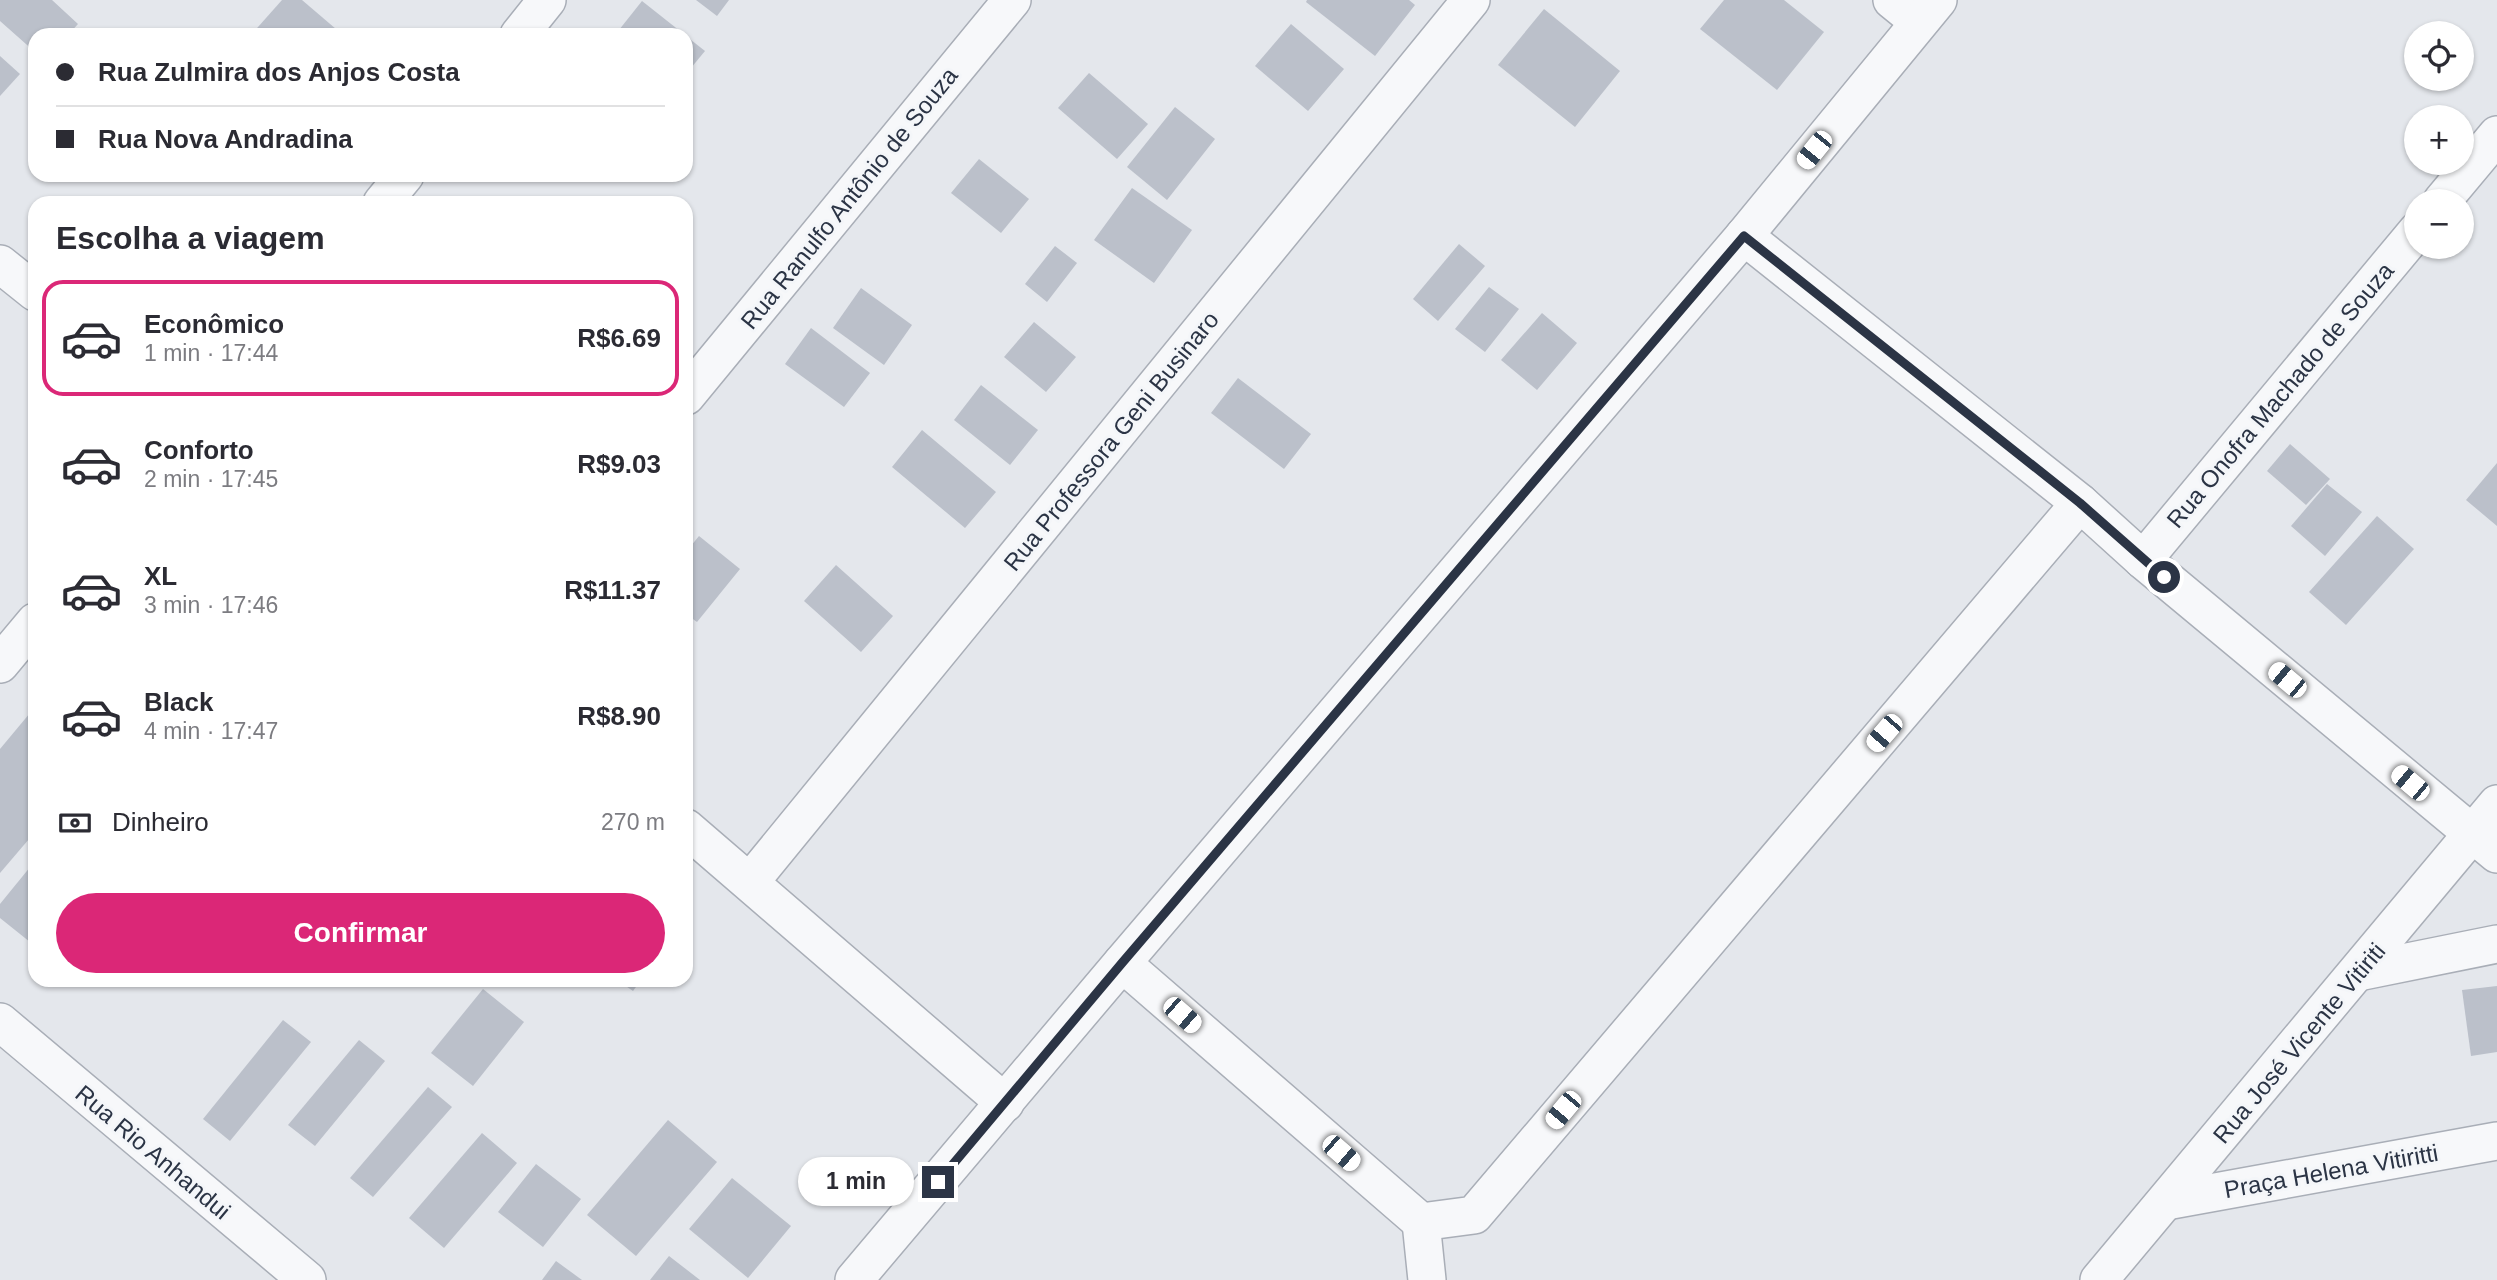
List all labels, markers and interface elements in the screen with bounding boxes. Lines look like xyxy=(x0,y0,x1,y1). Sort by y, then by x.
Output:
map controls xyxy=(2404,21,2474,259)
button: locate xyxy=(2404,21,2474,91)
text: Rua Zulmira dos Anjos Costa xyxy=(98,57,460,87)
street label: Rua Ranulfo Antônio de Souza xyxy=(735,61,963,334)
button: + xyxy=(2404,105,2474,175)
text: Rua Nova Andradina xyxy=(98,124,353,154)
car xyxy=(1793,127,1836,173)
button: − xyxy=(2404,189,2474,259)
text: Escolha a viagem xyxy=(56,220,325,256)
street label: Rua Onofra Machado de Souza xyxy=(2161,257,2399,533)
street label: Rua Professora Geni Businaro xyxy=(998,306,1224,576)
icon: car xyxy=(60,307,123,370)
text: Econômico xyxy=(144,309,284,339)
text: R$6.69 xyxy=(577,323,661,353)
text: 1 min · 17:44 xyxy=(144,340,278,366)
icon: car xyxy=(60,433,123,496)
text: Conforto xyxy=(144,435,254,465)
text: R$9.03 xyxy=(577,449,661,479)
text: 2 min · 17:45 xyxy=(144,466,278,492)
icon: car xyxy=(60,559,123,622)
text: XL xyxy=(144,561,177,591)
route start xyxy=(2148,561,2180,593)
text: R$11.37 xyxy=(564,575,661,605)
text: 3 min · 17:46 xyxy=(144,592,278,618)
car xyxy=(2265,658,2310,702)
icon: car xyxy=(60,685,123,748)
text: Black xyxy=(144,687,213,717)
text: R$8.90 xyxy=(577,701,661,731)
car xyxy=(1863,710,1906,756)
text: 4 min · 17:47 xyxy=(144,718,278,744)
car xyxy=(2388,761,2433,805)
icon: cash xyxy=(56,804,94,842)
text: Dinheiro xyxy=(112,807,209,837)
text: 270 m xyxy=(601,809,665,835)
button: Confirmar xyxy=(56,893,665,973)
street label: Rua José Vicente Vitiriti xyxy=(2207,938,2391,1148)
car xyxy=(1160,993,1205,1037)
street label: Rua Rio Anhandui xyxy=(70,1079,236,1225)
car xyxy=(1542,1087,1585,1133)
car xyxy=(1319,1131,1364,1175)
street label: Praça Helena Vitiritti xyxy=(2222,1139,2440,1203)
callout: 1 min xyxy=(798,1158,914,1206)
route end xyxy=(922,1166,954,1198)
text: 1 min xyxy=(826,1168,886,1194)

